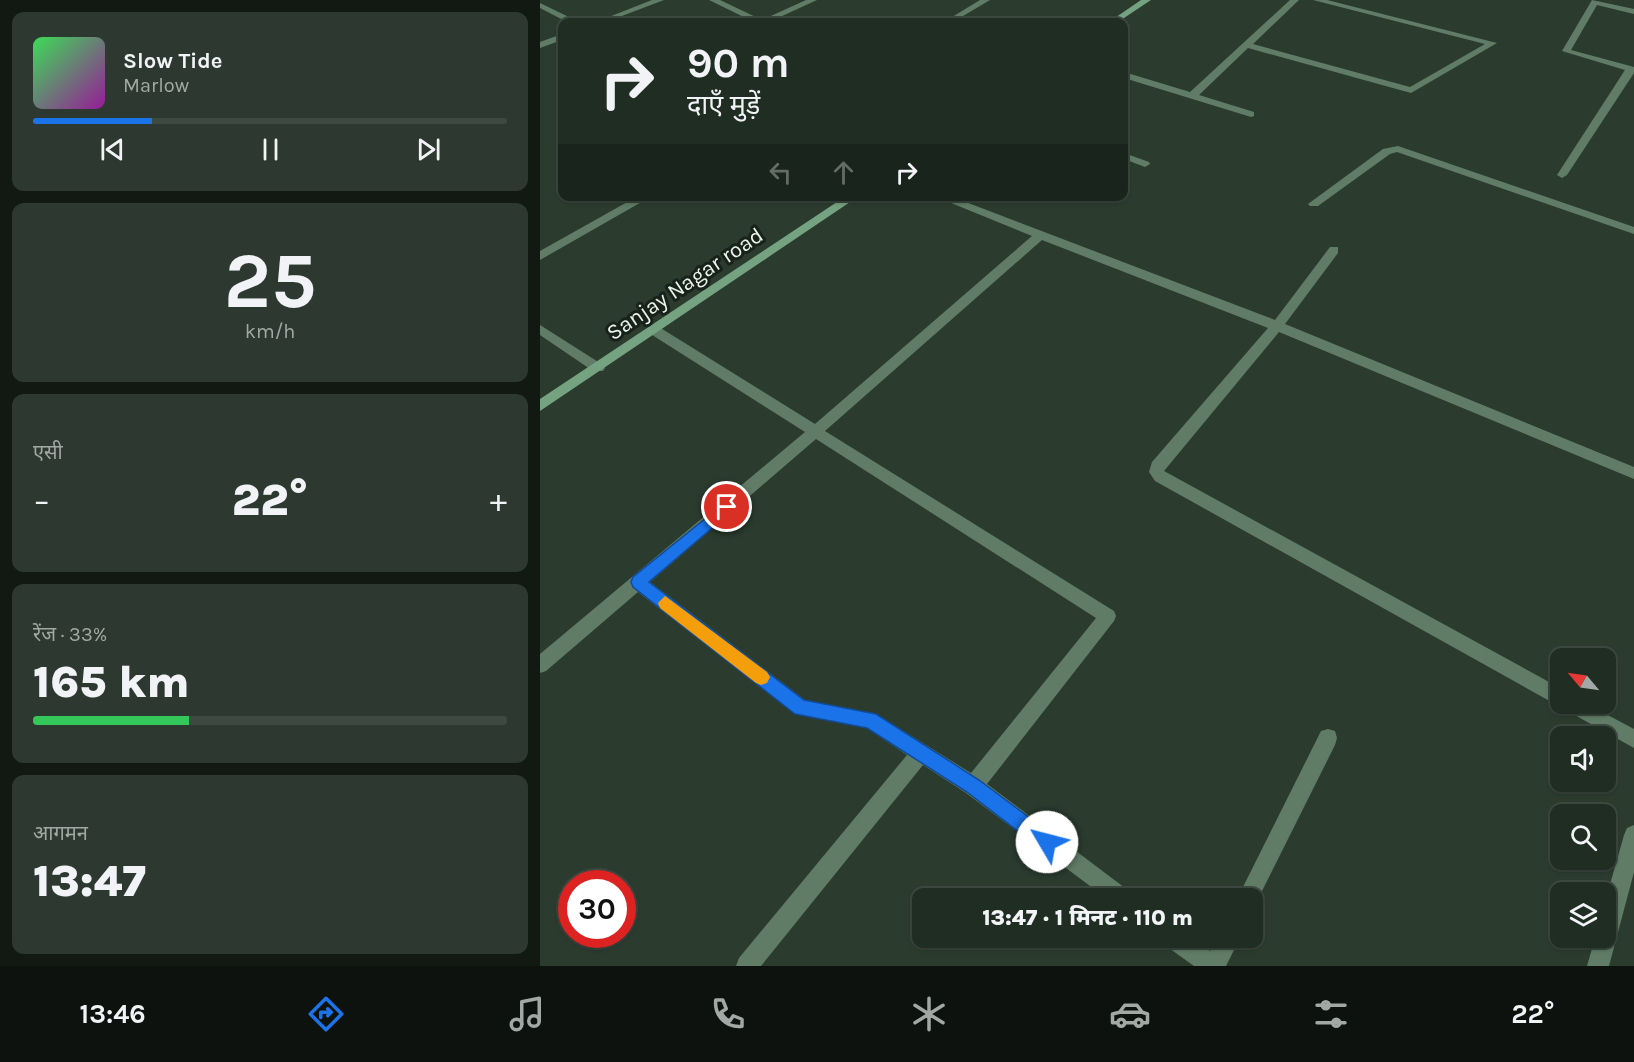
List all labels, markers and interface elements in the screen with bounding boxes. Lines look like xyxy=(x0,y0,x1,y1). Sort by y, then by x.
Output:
text: 90 m xyxy=(687,38,790,88)
icon: right xyxy=(588,42,666,120)
text: Slow Tide xyxy=(123,48,223,74)
text: Marlow xyxy=(123,74,189,97)
text: दाएँ मुड़ें xyxy=(687,89,760,121)
icon: previous xyxy=(96,133,129,166)
icon: pause xyxy=(254,133,287,166)
icon: next xyxy=(412,133,445,166)
icon: left xyxy=(764,156,797,189)
icon: ahead xyxy=(827,156,860,189)
icon: right xyxy=(890,156,923,189)
street label: Sanjay Nagar road xyxy=(602,222,768,346)
text: 25 xyxy=(224,235,316,327)
text: km/h xyxy=(245,320,295,343)
text: एसी xyxy=(33,441,63,464)
text: 22° xyxy=(232,474,308,526)
text: − xyxy=(33,481,50,519)
text: + xyxy=(490,481,507,519)
pin xyxy=(701,481,752,532)
icon: arrive xyxy=(710,490,743,523)
text: रेंज · 33% xyxy=(33,623,107,646)
north arrow xyxy=(1550,648,1616,714)
map controls xyxy=(1550,648,1616,948)
text: 165 km xyxy=(33,656,190,708)
button: sound xyxy=(1550,726,1616,792)
button: search xyxy=(1550,804,1616,870)
position arrow xyxy=(1015,810,1079,874)
text: आगमन xyxy=(33,822,88,845)
text: 13:47 xyxy=(33,855,146,907)
speed limit sign: 30 xyxy=(558,870,636,948)
button: layers xyxy=(1550,882,1616,948)
text: 13:47 · 1 मिनट · 110 m xyxy=(982,905,1193,931)
icon: directions xyxy=(305,993,347,1035)
icon: music xyxy=(506,993,548,1035)
icon: phone xyxy=(707,993,749,1035)
icon: climate xyxy=(908,993,950,1035)
icon: car xyxy=(1109,993,1151,1035)
icon: filters xyxy=(1310,993,1352,1035)
text: 13:46 xyxy=(80,998,146,1030)
text: 22° xyxy=(1511,998,1554,1030)

